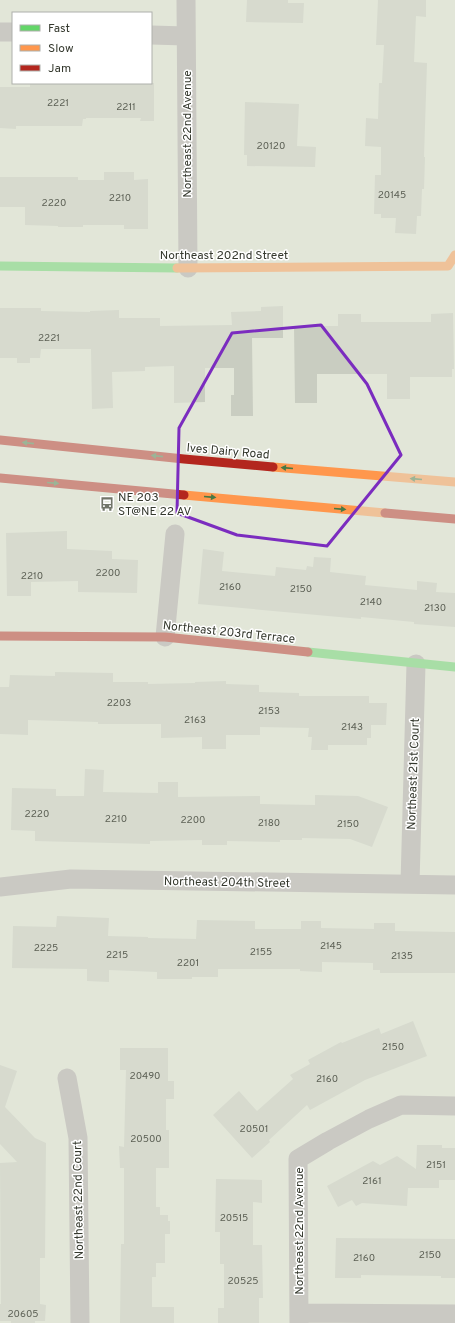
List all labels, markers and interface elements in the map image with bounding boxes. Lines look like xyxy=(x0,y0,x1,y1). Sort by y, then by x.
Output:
legend xyxy=(12,12,152,84)
text: Fast xyxy=(48,21,70,37)
text: Slow xyxy=(48,41,74,57)
text: Jam xyxy=(48,61,71,77)
street label: Northeast 22nd Avenue xyxy=(180,70,196,198)
house number: 2221 xyxy=(47,97,69,110)
house number: 2211 xyxy=(116,101,136,114)
house number: 20120 xyxy=(257,140,285,153)
house number: 20145 xyxy=(378,189,406,202)
house number: 2210 xyxy=(109,192,131,205)
house number: 2220 xyxy=(42,197,66,210)
street label: Northeast 202nd Street xyxy=(160,248,288,264)
house number: 2221 xyxy=(38,332,60,345)
one-way arrow xyxy=(22,439,34,446)
street label: Ives Dairy Road xyxy=(186,440,270,464)
one-way arrow xyxy=(151,453,163,459)
one-way arrow xyxy=(281,464,293,471)
one-way arrow xyxy=(410,475,422,482)
one-way arrow xyxy=(47,479,59,486)
place label: NE 203 ST@NE 22 AV xyxy=(118,490,192,520)
one-way arrow xyxy=(204,494,216,501)
bus stop icon: NE 203 ST@NE 22 AV xyxy=(99,496,115,512)
one-way arrow xyxy=(334,506,346,512)
house number: 2200 xyxy=(95,567,121,580)
house number: 2210 xyxy=(21,570,43,583)
house number: 2160 xyxy=(219,581,241,594)
house number: 2150 xyxy=(290,583,312,596)
house number: 2140 xyxy=(360,596,382,609)
house number: 2130 xyxy=(424,602,446,615)
street label: Northeast 203rd Terrace xyxy=(162,618,296,648)
house number: 2203 xyxy=(107,697,131,710)
house number: 2153 xyxy=(258,705,280,718)
house number: 2163 xyxy=(184,714,206,727)
street label: Northeast 21st Court xyxy=(404,718,424,830)
house number: 2143 xyxy=(341,721,363,734)
house number: 2220 xyxy=(25,808,49,821)
house number: 2210 xyxy=(105,813,127,826)
house number: 2200 xyxy=(180,814,206,827)
house number: 2180 xyxy=(258,817,280,830)
house number: 2150 xyxy=(337,818,359,831)
street label: Northeast 204th Street xyxy=(164,874,290,892)
house number: 2145 xyxy=(320,940,342,953)
house number: 2225 xyxy=(34,942,58,955)
house number: 2155 xyxy=(250,946,272,959)
house number: 2215 xyxy=(106,949,128,962)
house number: 2135 xyxy=(391,950,413,963)
house number: 2201 xyxy=(177,957,199,970)
house number: 2150 xyxy=(382,1041,404,1054)
house number: 20490 xyxy=(130,1070,160,1083)
house number: 2160 xyxy=(316,1073,338,1086)
house number: 20501 xyxy=(240,1123,268,1136)
house number: 20500 xyxy=(130,1133,162,1146)
street label: Northeast 22nd Court xyxy=(70,1140,88,1259)
house number: 2151 xyxy=(426,1159,446,1172)
street label: Northeast 22nd Avenue xyxy=(292,1167,308,1295)
house number: 2161 xyxy=(362,1175,382,1188)
house number: 20515 xyxy=(220,1212,248,1225)
house number: 2150 xyxy=(419,1249,441,1262)
house number: 2160 xyxy=(353,1252,375,1265)
house number: 20525 xyxy=(227,1275,259,1288)
house number: 20605 xyxy=(7,1308,39,1321)

